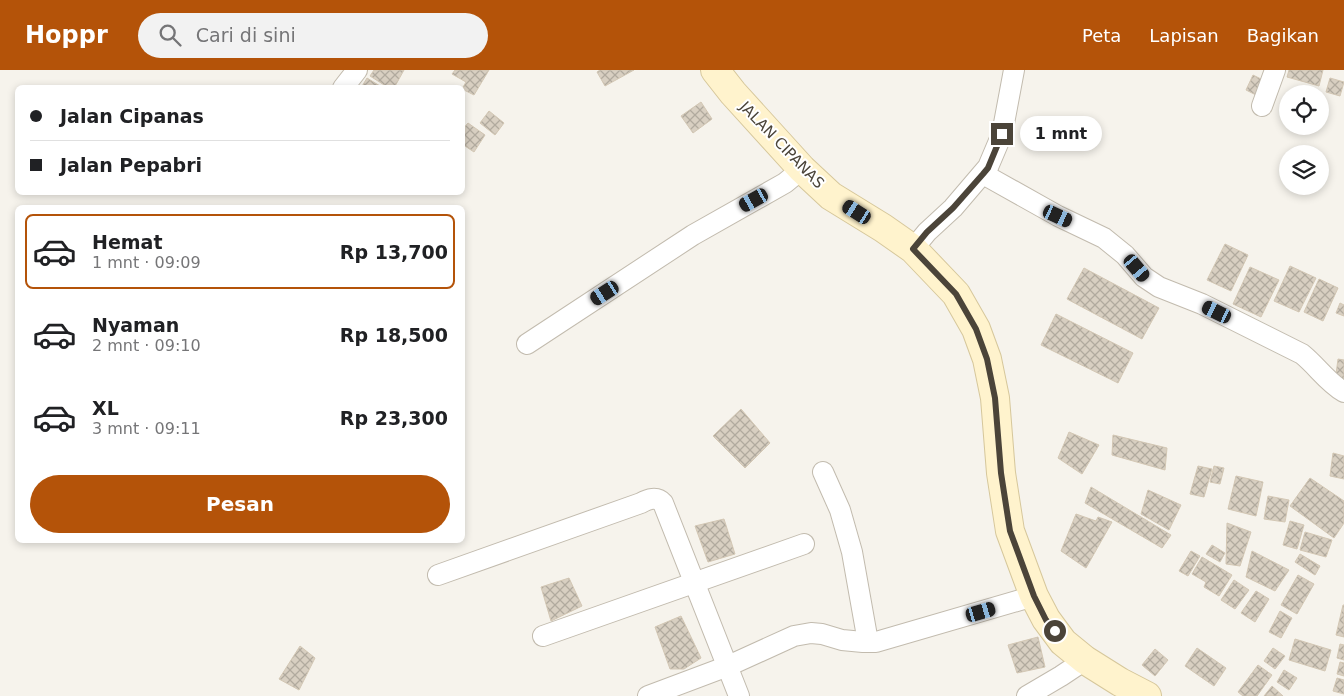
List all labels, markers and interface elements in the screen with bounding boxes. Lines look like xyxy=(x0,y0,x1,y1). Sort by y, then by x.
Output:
search box xyxy=(138,13,488,58)
text: Hoppr xyxy=(25,21,108,49)
icon: search xyxy=(156,21,184,49)
text: Cari di sini xyxy=(196,24,296,46)
text: Peta xyxy=(1082,25,1121,46)
text: Lapisan xyxy=(1149,25,1219,46)
text: Bagikan xyxy=(1247,25,1319,46)
map controls xyxy=(1279,85,1329,195)
button: locate xyxy=(1279,85,1329,135)
street label: JALAN CIPANAS xyxy=(735,97,828,192)
text: Jalan Cipanas xyxy=(60,105,204,127)
callout: 1 mnt xyxy=(1020,116,1102,152)
route end xyxy=(991,123,1013,145)
text: 1 mnt xyxy=(1035,124,1087,143)
button: layers xyxy=(1279,145,1329,195)
text: Jalan Pepabri xyxy=(60,154,202,176)
car xyxy=(737,186,770,214)
car xyxy=(840,198,873,226)
car xyxy=(1041,203,1074,229)
icon: car xyxy=(32,229,77,274)
text: Hemat xyxy=(92,231,163,253)
text: Rp 13,700 xyxy=(340,241,448,263)
car xyxy=(1121,252,1152,284)
text: 1 mnt · 09:09 xyxy=(92,253,201,272)
car xyxy=(588,279,621,307)
car xyxy=(1200,299,1233,325)
icon: car xyxy=(32,312,77,357)
text: Nyaman xyxy=(92,314,179,336)
text: Rp 18,500 xyxy=(340,324,448,346)
text: 2 mnt · 09:10 xyxy=(92,336,201,355)
icon: car xyxy=(32,395,77,440)
text: XL xyxy=(92,397,119,419)
text: Rp 23,300 xyxy=(340,407,448,429)
text: 3 mnt · 09:11 xyxy=(92,419,201,438)
button: Pesan xyxy=(30,475,450,533)
car xyxy=(964,601,997,623)
route start xyxy=(1044,620,1066,642)

